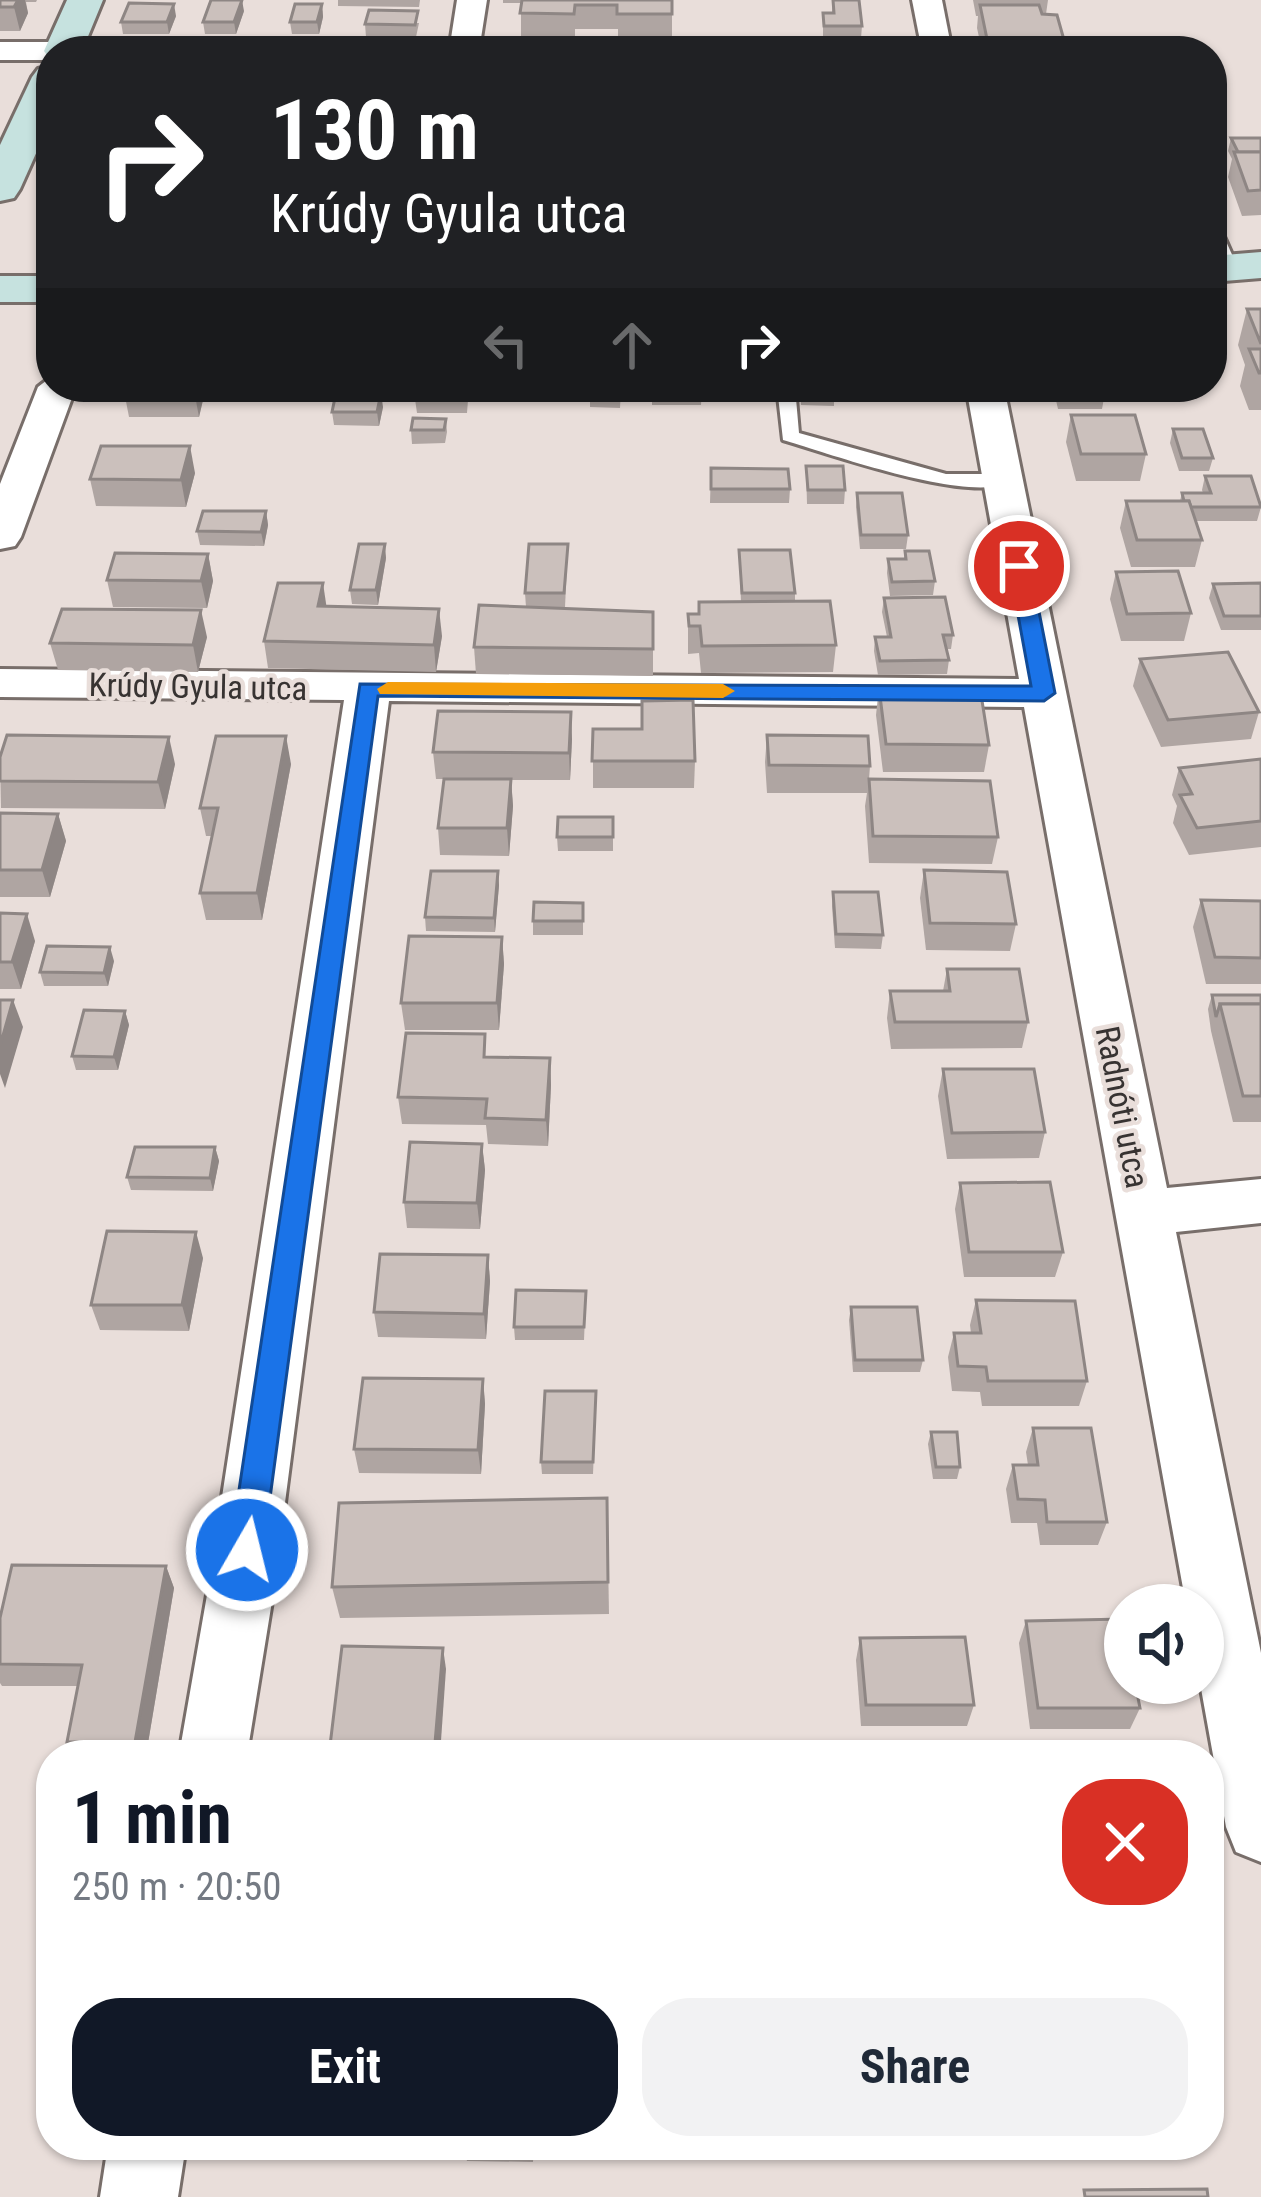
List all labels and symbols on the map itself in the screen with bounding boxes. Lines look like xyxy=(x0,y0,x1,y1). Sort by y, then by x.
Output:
pin xyxy=(968,515,1070,617)
street label: Krúdy Gyula utca xyxy=(88,665,308,708)
street label: Radnóti utca xyxy=(1088,1023,1157,1191)
position arrow xyxy=(184,1487,310,1613)

